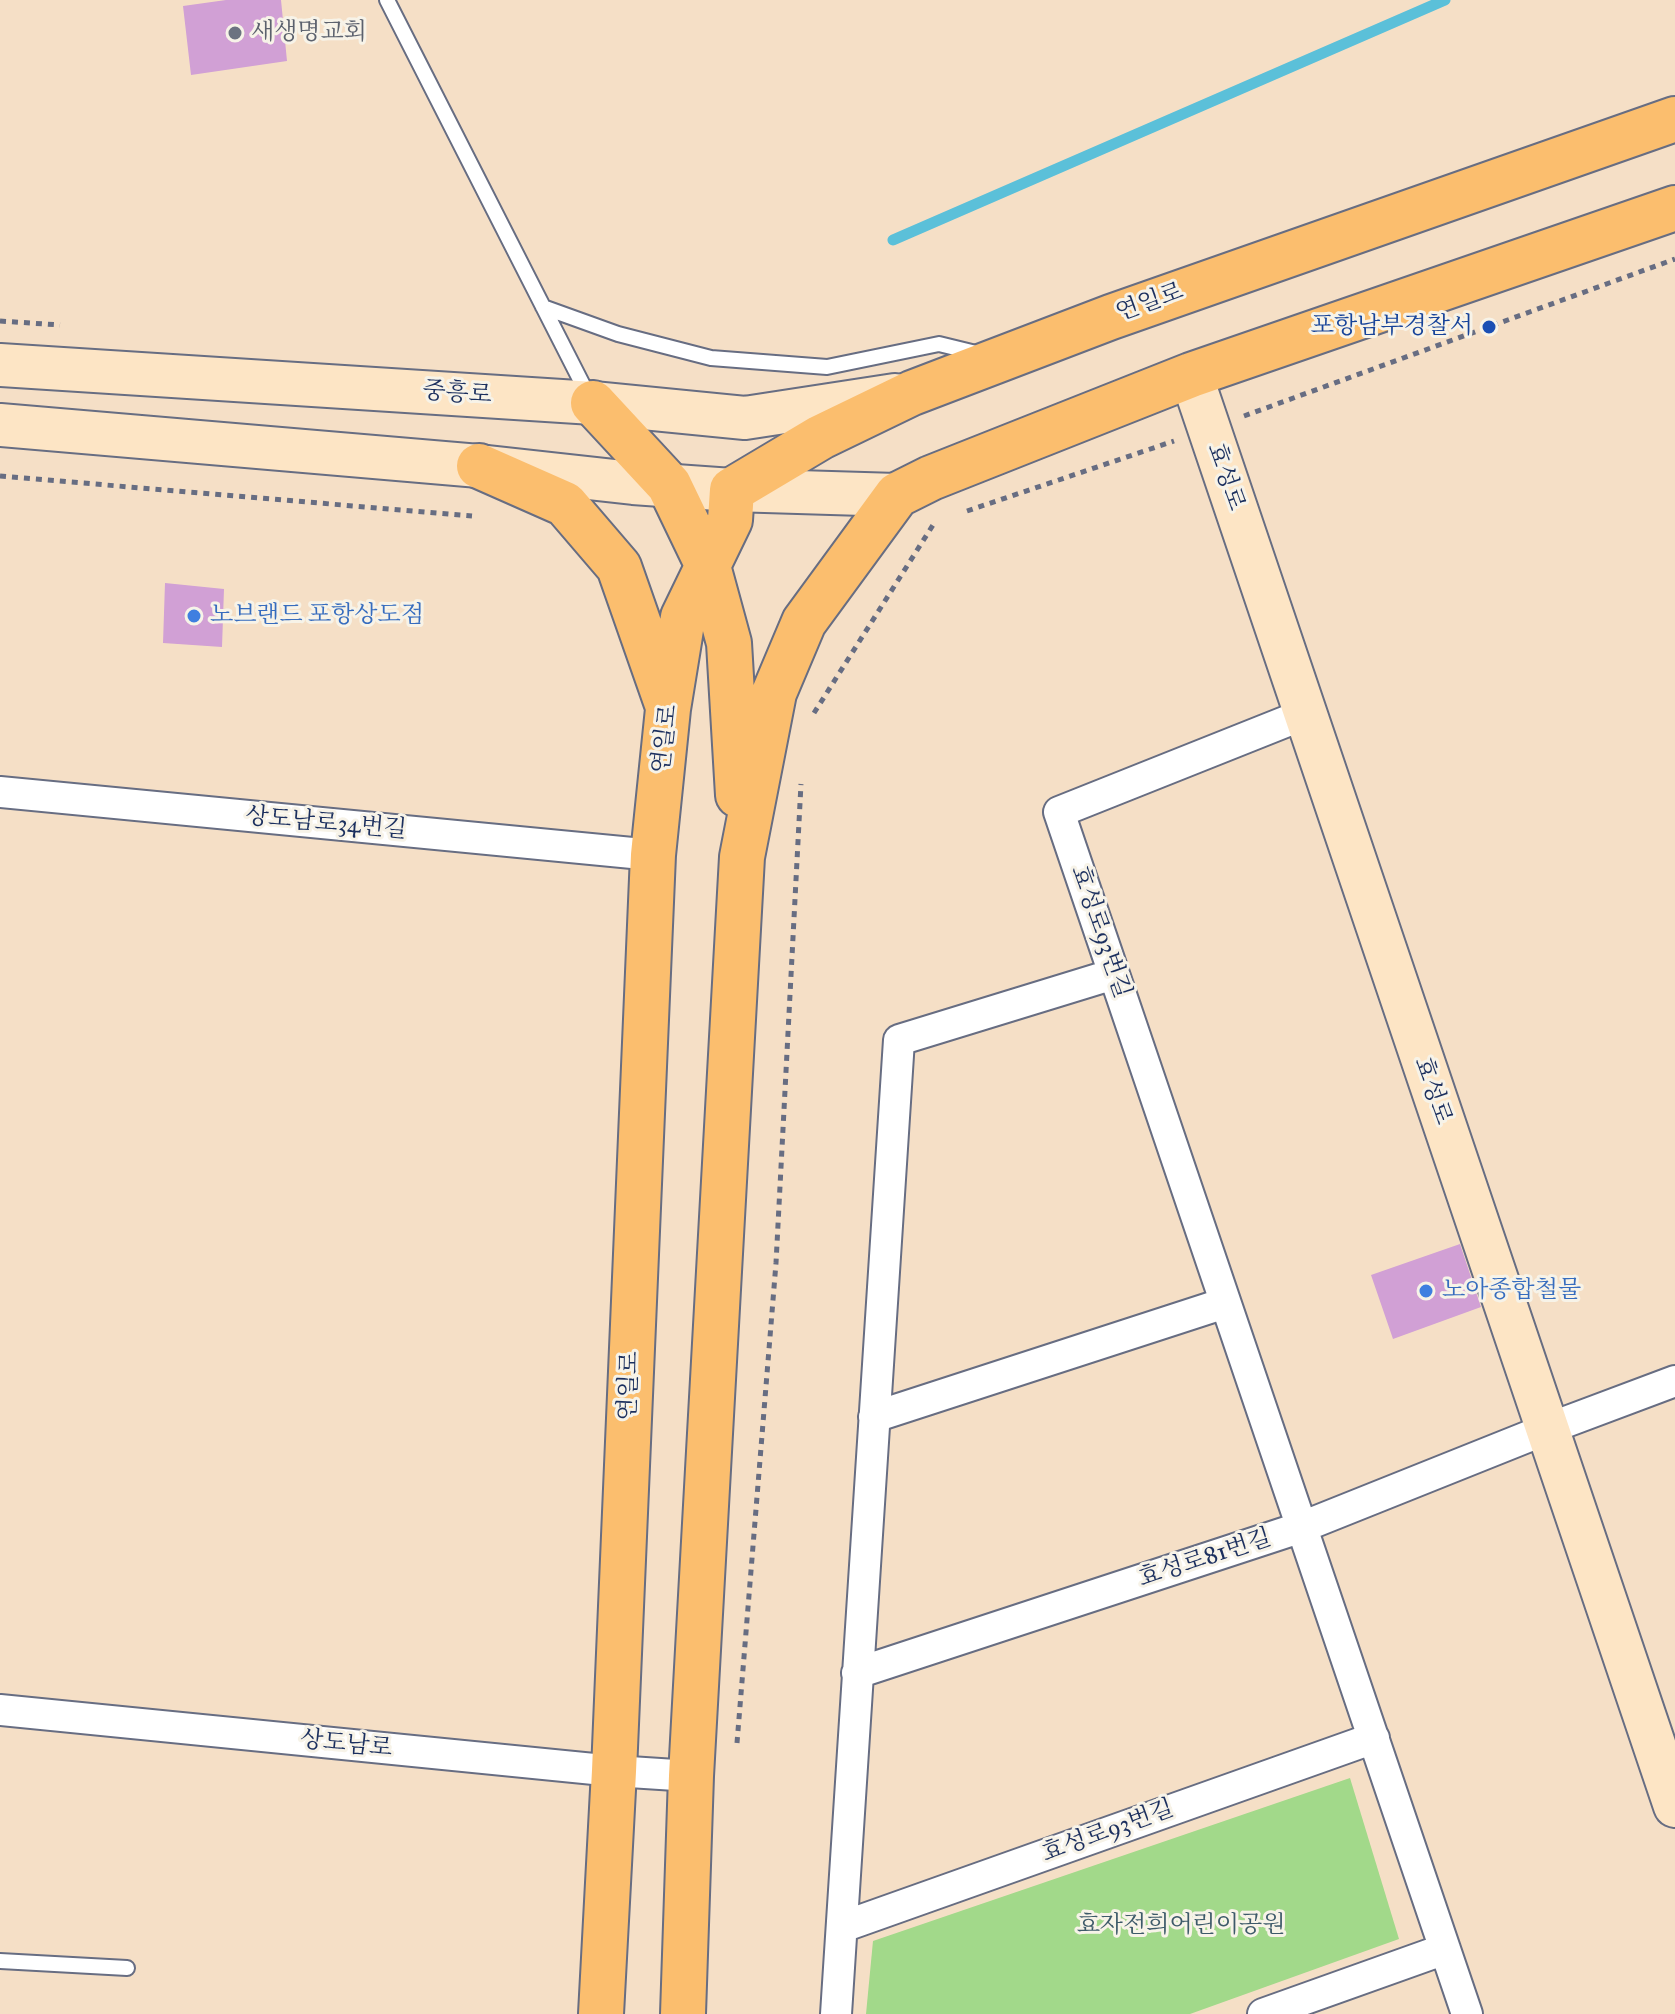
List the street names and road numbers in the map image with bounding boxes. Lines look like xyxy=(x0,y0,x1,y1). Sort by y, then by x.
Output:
street label: 연일로 xyxy=(1112,278,1188,328)
street label: 중흥로 xyxy=(421,377,493,411)
street label: 효성로 xyxy=(1200,439,1250,515)
street label: 연일로 xyxy=(647,703,685,775)
street label: 상도남로34번길 xyxy=(244,803,408,845)
street label: 효성로93번길 xyxy=(1064,862,1136,1002)
street label: 효성로 xyxy=(1407,1053,1457,1129)
street label: 연일로 xyxy=(614,1351,646,1421)
street label: 효성로81번길 xyxy=(1135,1524,1275,1594)
street label: 상도남로 xyxy=(298,1726,394,1764)
street label: 효성로93번길 xyxy=(1038,1795,1178,1869)

